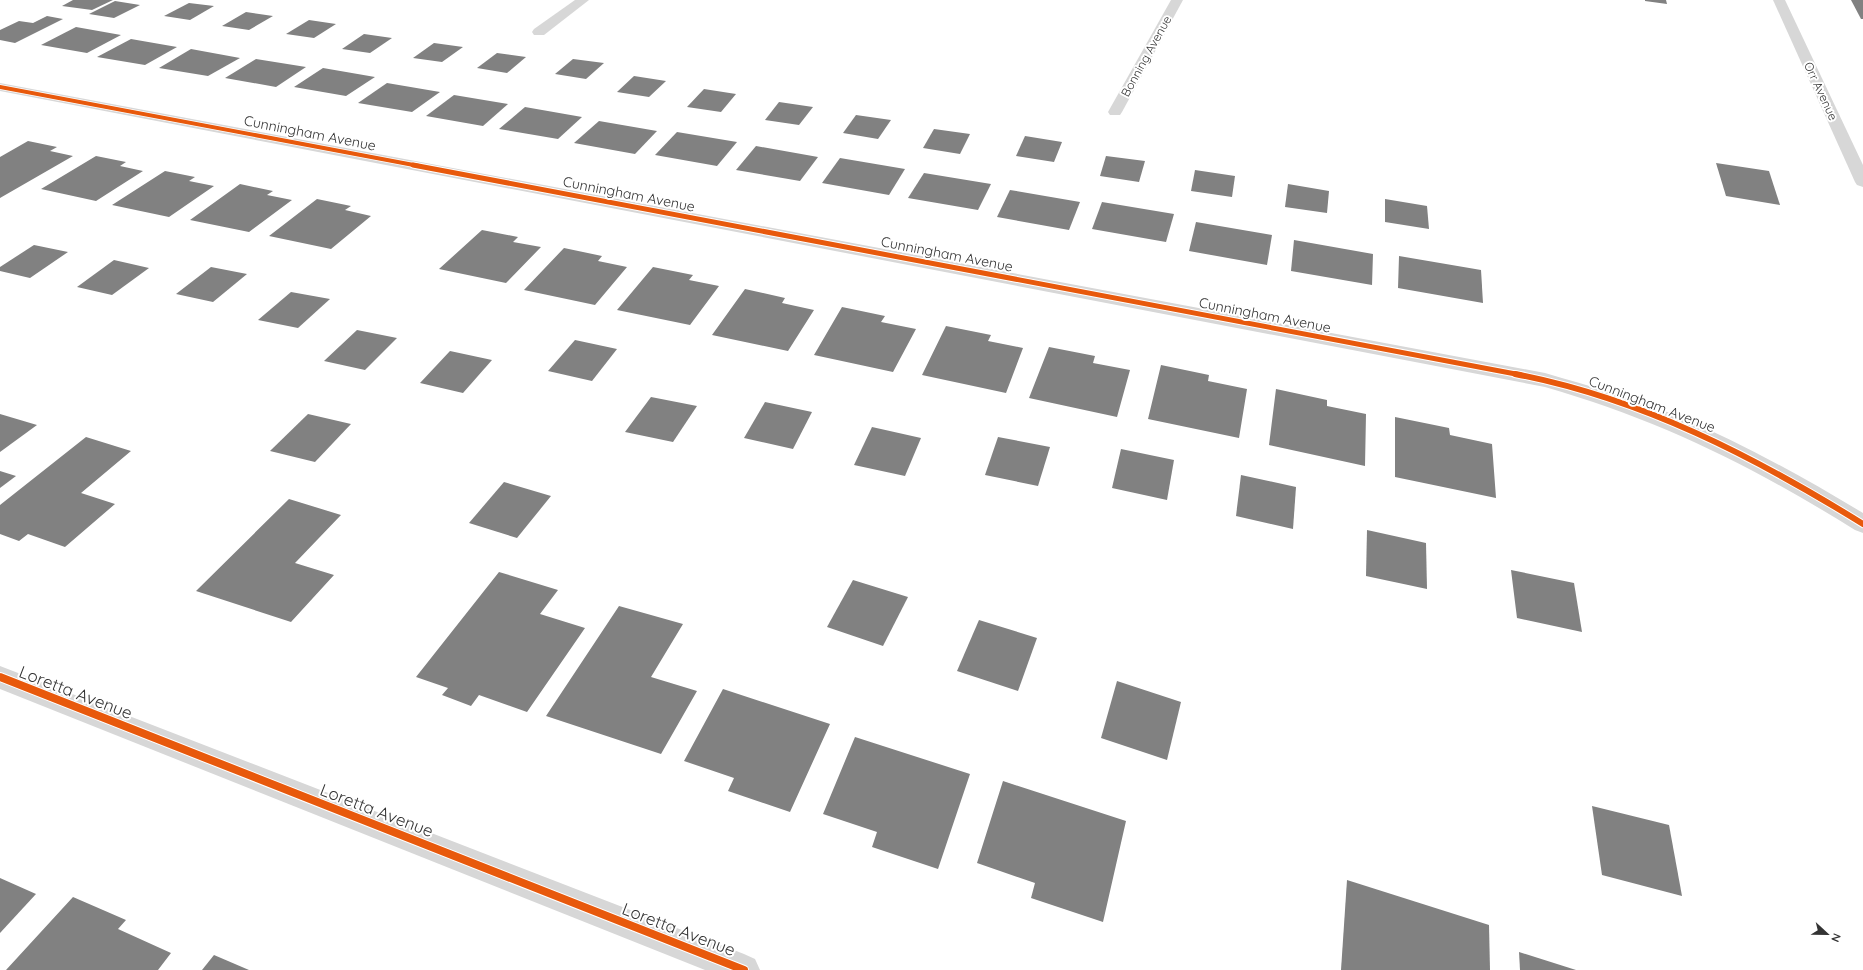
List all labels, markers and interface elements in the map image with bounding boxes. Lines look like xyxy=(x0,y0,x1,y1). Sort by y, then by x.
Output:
street label: Bonning Avenue xyxy=(1118,13,1175,99)
street label: Orr Avenue xyxy=(1801,59,1841,123)
street label: Cunningham Avenue xyxy=(242,111,378,155)
street label: Cunningham Avenue xyxy=(561,172,697,216)
street label: Cunningham Avenue xyxy=(879,232,1015,276)
street label: Cunningham Avenue xyxy=(1197,293,1333,337)
street label: Cunningham Avenue xyxy=(1586,372,1718,436)
street label: Loretta Avenue xyxy=(16,661,136,723)
street label: Loretta Avenue xyxy=(317,779,437,841)
street label: Loretta Avenue xyxy=(619,898,739,960)
north arrow xyxy=(1807,914,1847,954)
text: N xyxy=(1828,931,1844,944)

